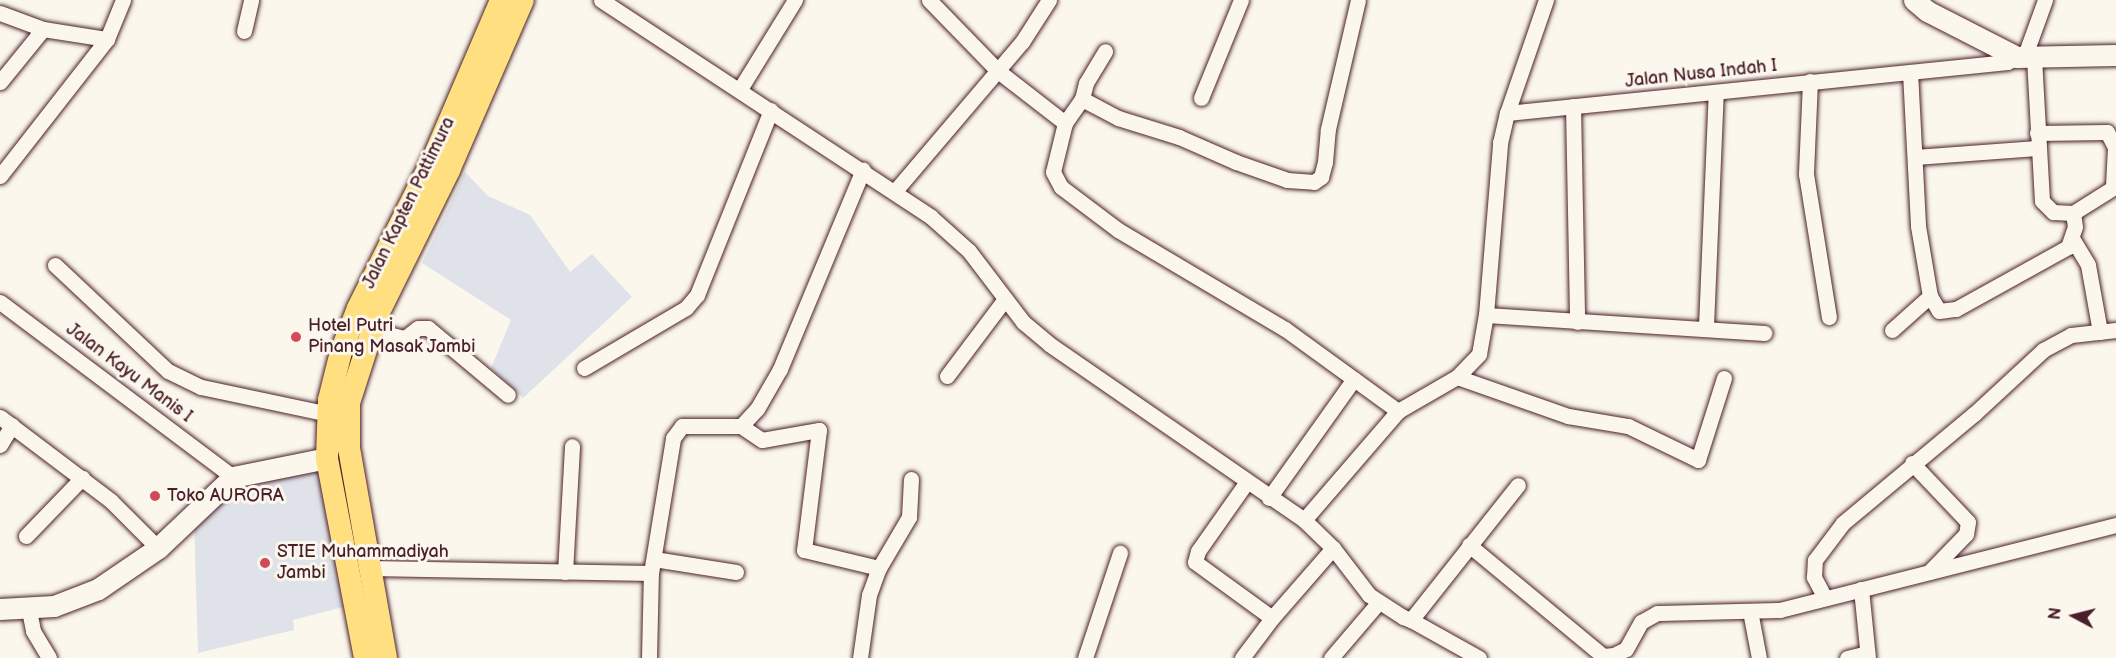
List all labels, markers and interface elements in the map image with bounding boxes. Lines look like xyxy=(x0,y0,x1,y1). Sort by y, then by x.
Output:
street label: Jalan Nusa Indah I xyxy=(1624,55,1778,93)
street label: Jalan Kapten Pattimura xyxy=(358,114,460,292)
place label: Hotel Putri Pinang Masak Jambi xyxy=(308,316,476,358)
street label: Jalan Kayu Manis I xyxy=(62,319,196,427)
marker: Hotel Putri Pinang Masak Jambi xyxy=(289,330,303,344)
place label: Toko AURORA xyxy=(167,485,284,507)
marker: Toko AURORA xyxy=(148,489,162,503)
place label: STIE Muhammadiyah Jambi xyxy=(277,542,449,584)
marker: STIE Muhammadiyah Jambi xyxy=(258,556,272,570)
north arrow xyxy=(2044,586,2104,646)
text: N xyxy=(2045,607,2066,621)

